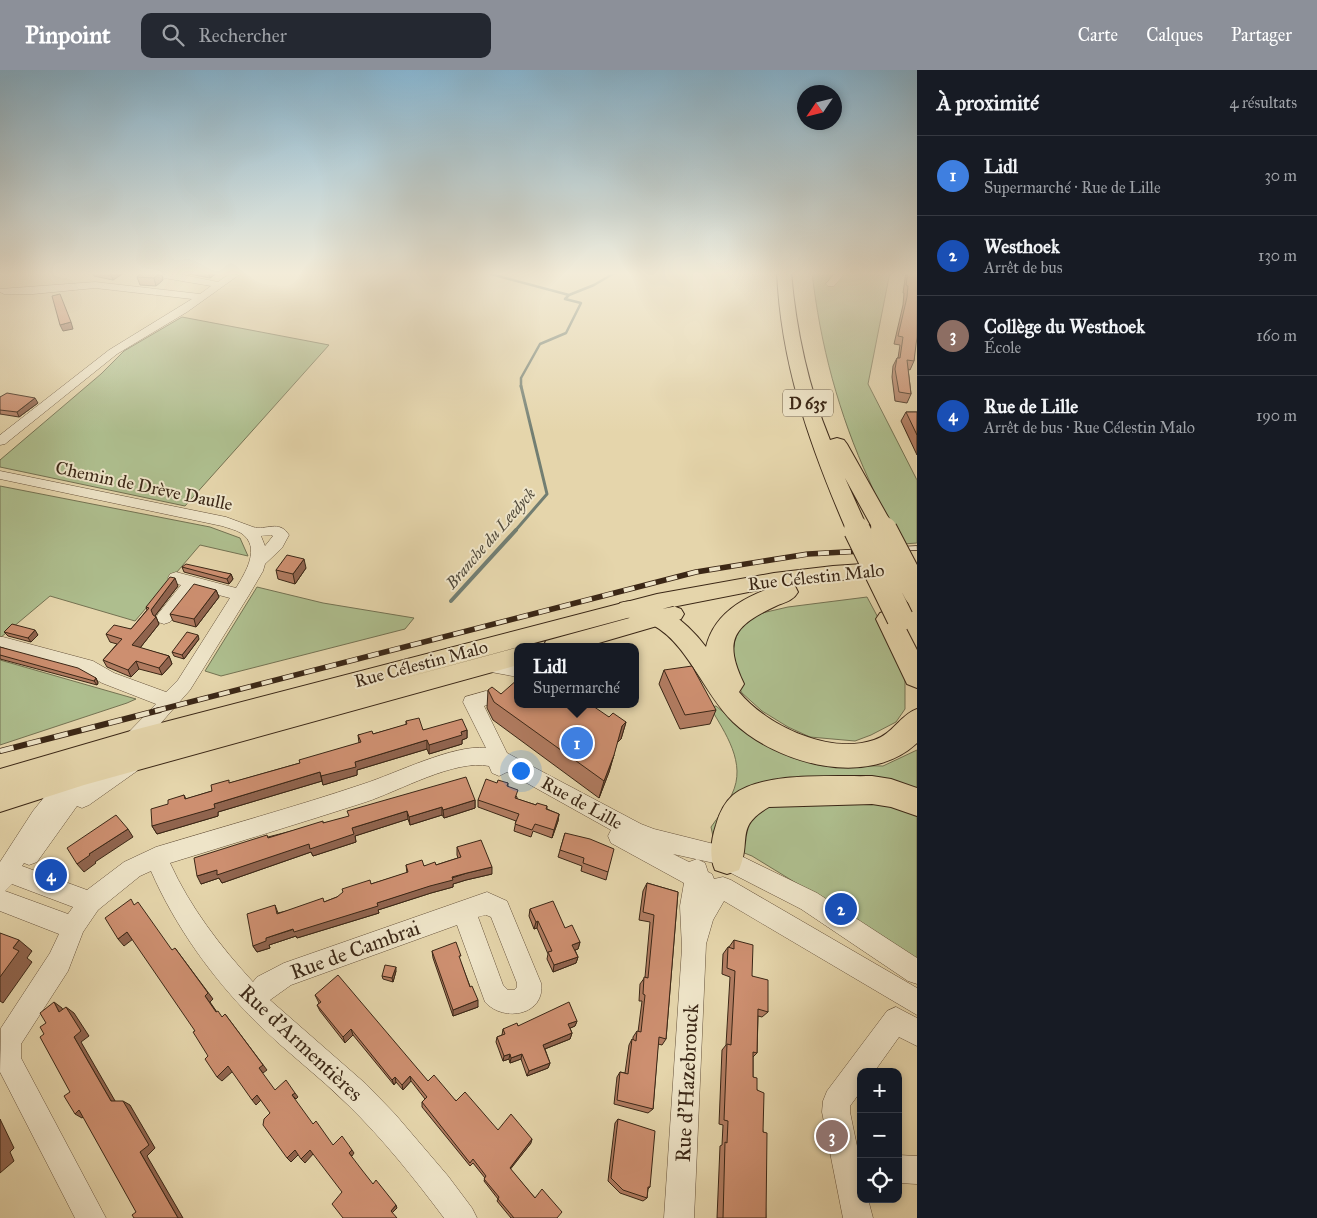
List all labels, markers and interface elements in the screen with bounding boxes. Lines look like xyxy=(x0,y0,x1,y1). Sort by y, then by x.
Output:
search box xyxy=(141,13,491,58)
text: Pinpoint xyxy=(25,20,111,50)
icon: search xyxy=(159,21,187,49)
text: Rechercher xyxy=(199,24,287,47)
text: Carte xyxy=(1078,24,1118,46)
text: Calques xyxy=(1146,24,1203,46)
text: Partager xyxy=(1231,24,1292,46)
north arrow xyxy=(797,85,842,130)
text: À proximité xyxy=(937,90,1039,116)
text: 4 résultats xyxy=(1230,93,1297,112)
text: Lidl xyxy=(984,155,1018,178)
text: 1 xyxy=(950,166,956,185)
text: 30 m xyxy=(1264,166,1297,185)
text: Supermarché · Rue de Lille xyxy=(984,178,1161,197)
text: Westhoek xyxy=(984,235,1060,258)
text: 2 xyxy=(949,246,957,265)
text: 130 m xyxy=(1258,246,1297,265)
text: Arrêt de bus xyxy=(984,258,1063,277)
text: Collège du Westhoek xyxy=(984,315,1145,338)
text: 3 xyxy=(950,326,956,345)
text: 160 m xyxy=(1256,326,1297,345)
text: École xyxy=(984,338,1021,357)
road number: D 635 xyxy=(783,389,833,416)
text: Rue de Lille xyxy=(984,395,1078,418)
text: 4 xyxy=(949,406,957,425)
text: 190 m xyxy=(1256,406,1297,425)
text: Arrêt de bus · Rue Célestin Malo xyxy=(984,418,1195,437)
street label: Chemin de Drève Daulle xyxy=(53,456,235,516)
water label: Branche du Leedyck xyxy=(441,484,539,593)
street label: Rue Célestin Malo xyxy=(747,559,885,595)
street label: Rue Célestin Malo xyxy=(352,636,490,692)
popup xyxy=(514,643,639,708)
text: Lidl xyxy=(533,655,567,678)
text: Supermarché xyxy=(533,678,620,697)
pin: 1 xyxy=(561,724,593,762)
your location xyxy=(508,758,534,784)
street label: Rue de Lille xyxy=(538,772,626,834)
pin: 4 xyxy=(35,856,67,894)
pin: 2 xyxy=(825,890,857,928)
street label: Rue de Cambrai xyxy=(287,914,424,986)
street label: Rue d'Armentières xyxy=(234,979,368,1107)
street label: Rue d'Hazebrouck xyxy=(670,1003,704,1163)
map controls xyxy=(857,1068,902,1203)
button: + xyxy=(857,1068,902,1113)
button: − xyxy=(857,1113,902,1158)
pin: 3 xyxy=(816,1117,848,1155)
button: locate xyxy=(857,1158,902,1203)

